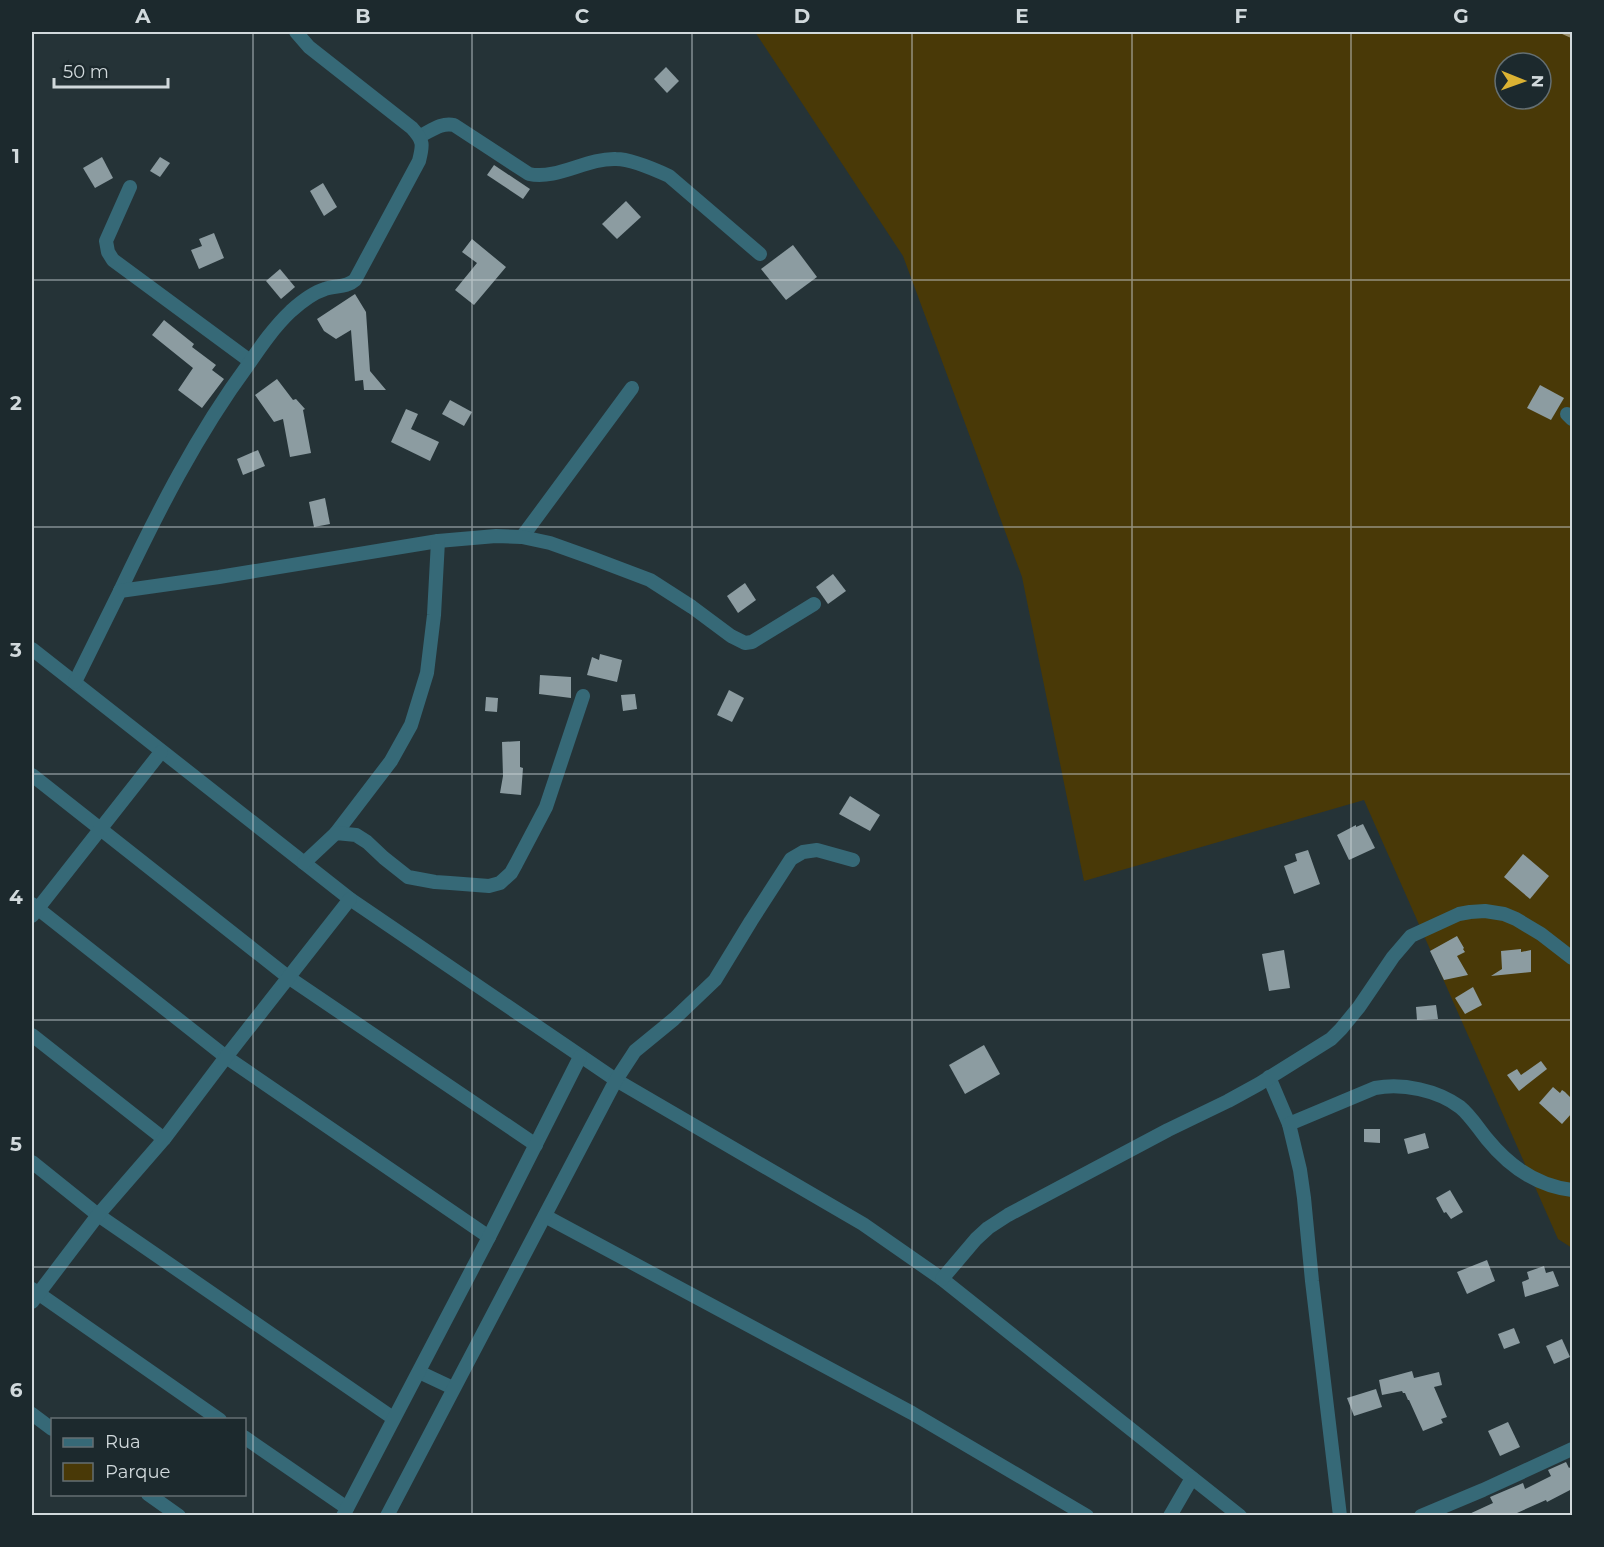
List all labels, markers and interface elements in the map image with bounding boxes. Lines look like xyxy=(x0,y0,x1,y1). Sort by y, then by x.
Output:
text: A xyxy=(134,4,151,28)
text: B xyxy=(355,4,371,28)
text: C xyxy=(575,4,590,28)
text: D xyxy=(794,4,810,28)
text: E xyxy=(1015,4,1029,28)
text: F xyxy=(1235,4,1248,28)
text: G xyxy=(1453,4,1469,28)
scale bar xyxy=(54,51,168,89)
north arrow xyxy=(1493,51,1553,111)
text: 50 m xyxy=(63,61,109,83)
text: N xyxy=(1528,75,1547,88)
text: 1 xyxy=(12,144,20,168)
text: 2 xyxy=(10,391,22,415)
text: 3 xyxy=(9,638,22,662)
text: 4 xyxy=(9,885,23,909)
text: 5 xyxy=(10,1132,22,1156)
text: 6 xyxy=(10,1378,23,1402)
legend xyxy=(51,1418,246,1496)
text: Rua xyxy=(105,1431,141,1453)
text: Parque xyxy=(105,1461,171,1483)

